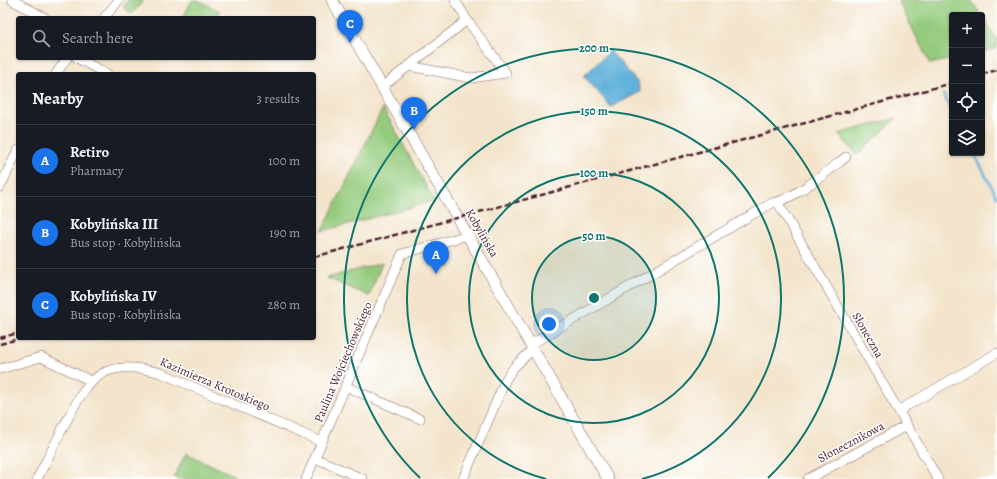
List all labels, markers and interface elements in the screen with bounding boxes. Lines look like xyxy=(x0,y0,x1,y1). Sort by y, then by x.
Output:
pin: C xyxy=(337,10,363,43)
map controls xyxy=(949,12,985,156)
button: + xyxy=(949,12,985,48)
search box xyxy=(16,16,316,60)
icon: search xyxy=(30,27,52,49)
text: Search here xyxy=(62,28,133,48)
text: 200 m xyxy=(579,40,609,56)
button: − xyxy=(949,48,985,84)
button: locate xyxy=(949,84,985,120)
text: Nearby xyxy=(32,87,83,110)
text: 3 results xyxy=(256,90,300,107)
pin: B xyxy=(401,97,427,130)
text: 150 m xyxy=(580,103,608,119)
button: layers xyxy=(949,120,985,156)
text: Retiro xyxy=(70,142,109,162)
text: A xyxy=(41,152,49,169)
text: 100 m xyxy=(268,152,300,169)
text: Pharmacy xyxy=(70,162,123,179)
text: 100 m xyxy=(580,165,608,181)
street label: Kobylińska xyxy=(462,206,503,261)
text: Kobylińska III xyxy=(70,214,158,234)
text: B xyxy=(41,224,49,241)
text: 190 m xyxy=(269,224,300,241)
text: 50 m xyxy=(582,228,606,244)
text: Bus stop · Kobylińska xyxy=(70,234,181,251)
pin: A xyxy=(423,241,449,274)
text: Kobylińska IV xyxy=(70,286,157,306)
centre of rings xyxy=(587,291,601,305)
text: C xyxy=(41,296,49,313)
text: 280 m xyxy=(267,296,300,313)
street label: Paulina Wojciechowskiego xyxy=(310,299,376,425)
text: Bus stop · Kobylińska xyxy=(70,306,181,323)
street label: Słoneczna xyxy=(849,309,888,361)
your location xyxy=(539,314,559,334)
street label: Kazimierza Krotoskiego xyxy=(158,354,272,414)
street label: Słonecznikowa xyxy=(815,418,887,466)

